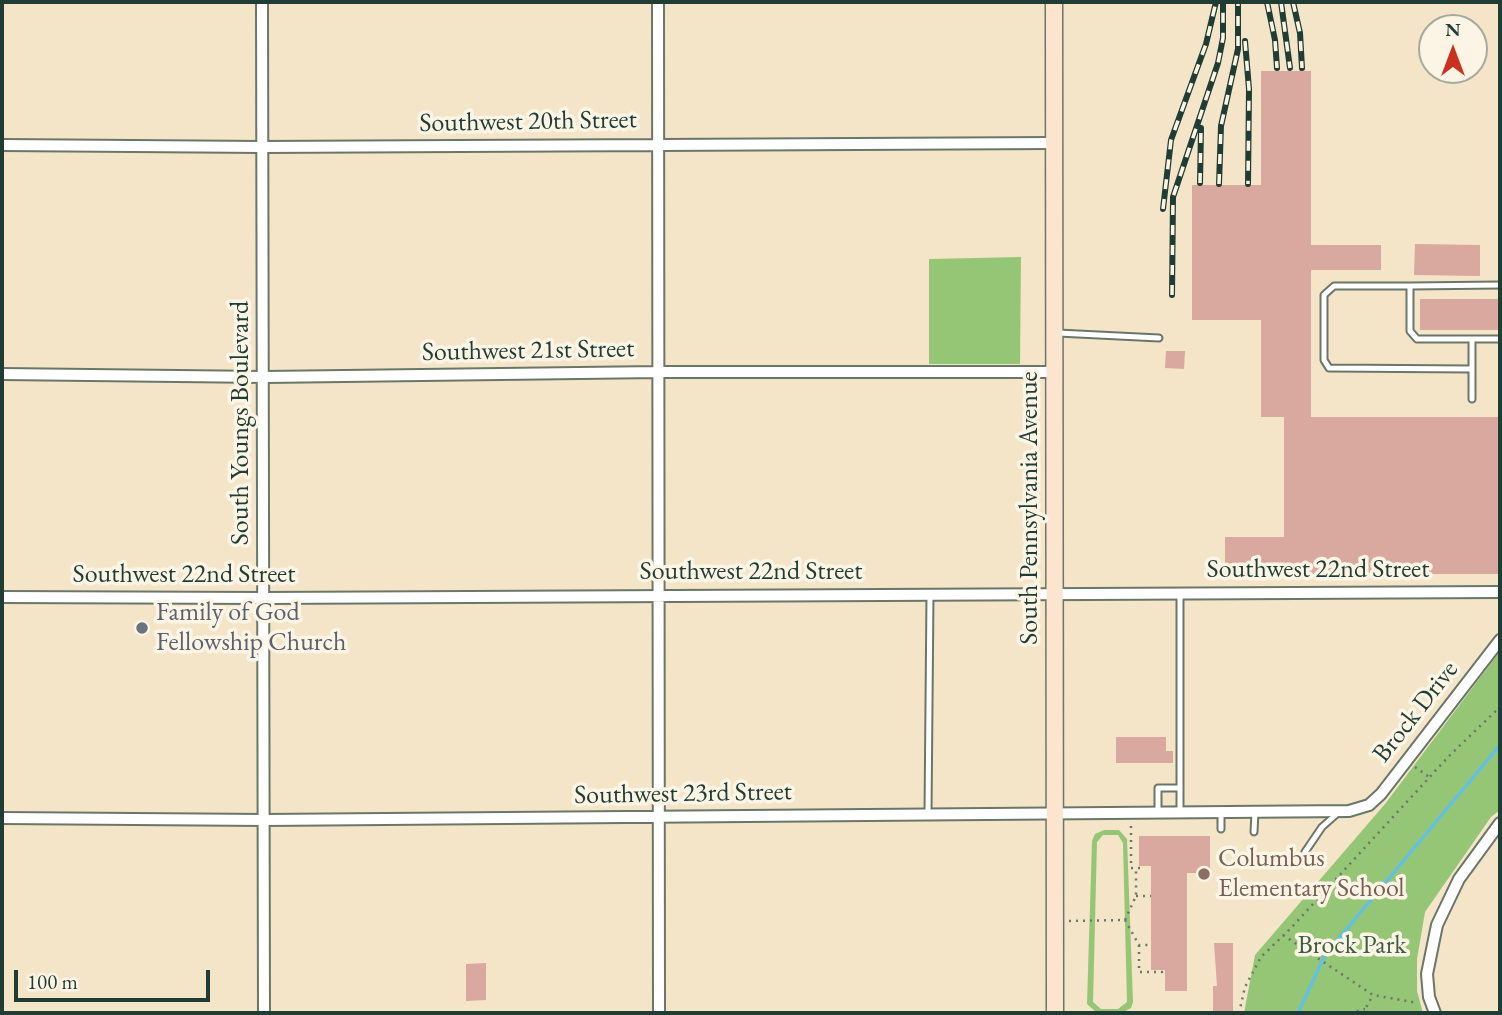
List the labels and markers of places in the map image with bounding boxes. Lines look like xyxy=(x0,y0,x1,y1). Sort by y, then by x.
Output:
place label: Family of God Fellowship Church xyxy=(156,597,347,658)
marker: Family of God Fellowship Church xyxy=(134,620,150,636)
place label: Columbus Elementary School xyxy=(1218,843,1405,904)
marker: Columbus Elementary School xyxy=(1196,866,1212,882)

